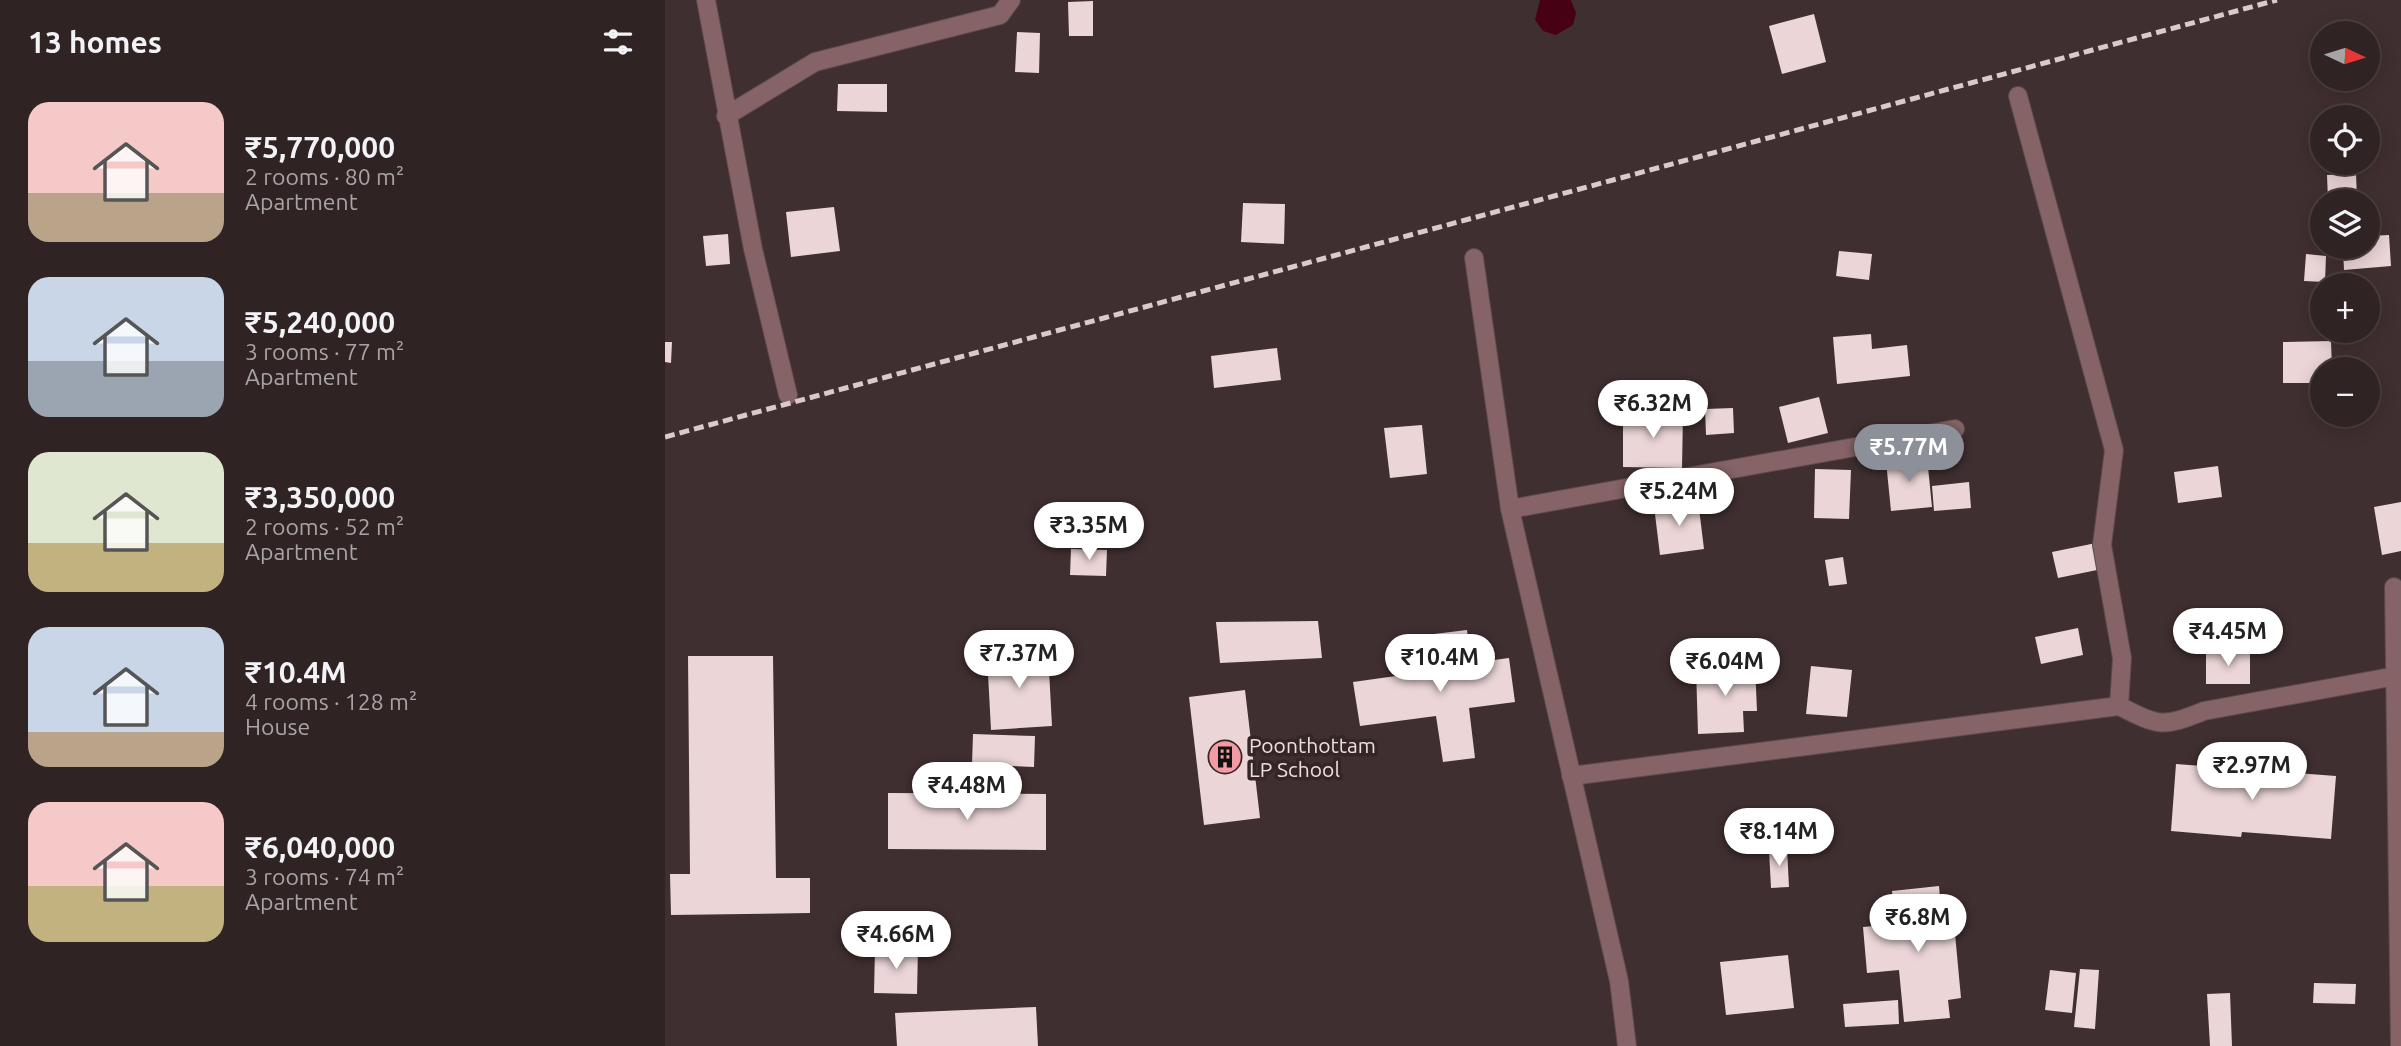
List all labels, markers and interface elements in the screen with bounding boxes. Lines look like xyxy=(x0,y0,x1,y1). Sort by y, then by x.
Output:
north arrow xyxy=(2310,21,2380,91)
map controls xyxy=(2310,21,2380,427)
icon: filters xyxy=(599,23,637,61)
text: 13 homes xyxy=(28,25,162,59)
button: locate xyxy=(2310,105,2380,175)
icon: home xyxy=(84,130,168,214)
text: ₹5,770,000 xyxy=(245,130,395,164)
text: 2 rooms · 80 m² xyxy=(245,164,404,189)
text: Apartment xyxy=(245,189,358,214)
button: layers xyxy=(2310,189,2380,259)
button: + xyxy=(2310,273,2380,343)
icon: home xyxy=(84,305,168,389)
text: ₹5,240,000 xyxy=(245,305,395,339)
text: 3 rooms · 77 m² xyxy=(245,339,404,364)
button: − xyxy=(2310,357,2380,427)
text: Apartment xyxy=(245,364,358,389)
pin: ₹6.32M xyxy=(1596,380,1710,440)
text: ₹6.32M xyxy=(1614,390,1692,415)
pin: ₹5.77M xyxy=(1852,424,1966,484)
text: ₹5.77M xyxy=(1870,434,1948,459)
pin: ₹5.24M xyxy=(1622,468,1736,528)
text: ₹5.24M xyxy=(1640,478,1718,503)
icon: home xyxy=(84,480,168,564)
text: ₹3,350,000 xyxy=(245,480,395,514)
pin: ₹3.35M xyxy=(1032,503,1146,562)
text: ₹3.35M xyxy=(1050,512,1128,537)
text: 2 rooms · 52 m² xyxy=(245,514,404,539)
text: Apartment xyxy=(245,539,358,564)
pin: ₹4.45M xyxy=(2171,608,2285,668)
text: ₹4.45M xyxy=(2189,618,2267,643)
pin: ₹7.37M xyxy=(962,630,1076,690)
pin: ₹10.4M xyxy=(1383,634,1497,694)
pin: ₹6.04M xyxy=(1668,638,1782,698)
text: ₹7.37M xyxy=(980,640,1058,665)
text: ₹10.4M xyxy=(1401,644,1479,669)
text: ₹6.04M xyxy=(1686,648,1764,673)
icon: home xyxy=(84,655,168,739)
text: ₹10.4M xyxy=(245,655,347,689)
text: 4 rooms · 128 m² xyxy=(245,689,417,714)
text: House xyxy=(245,714,310,739)
place label: Poonthottam LP School xyxy=(1249,733,1376,781)
building icon: Poonthottam LP School xyxy=(1206,738,1244,776)
pin: ₹2.97M xyxy=(2195,742,2309,802)
text: ₹2.97M xyxy=(2213,752,2291,777)
pin: ₹4.48M xyxy=(910,762,1024,822)
text: ₹4.48M xyxy=(928,772,1006,797)
pin: ₹8.14M xyxy=(1722,808,1836,868)
text: ₹8.14M xyxy=(1740,818,1818,843)
icon: home xyxy=(84,830,168,914)
text: ₹6,040,000 xyxy=(245,830,395,864)
text: 3 rooms · 74 m² xyxy=(245,864,404,889)
text: Apartment xyxy=(245,889,358,914)
pin: ₹6.8M xyxy=(1869,894,1967,954)
text: ₹6.8M xyxy=(1885,904,1951,929)
pin: ₹4.66M xyxy=(839,912,953,971)
text: ₹4.66M xyxy=(857,921,935,946)

